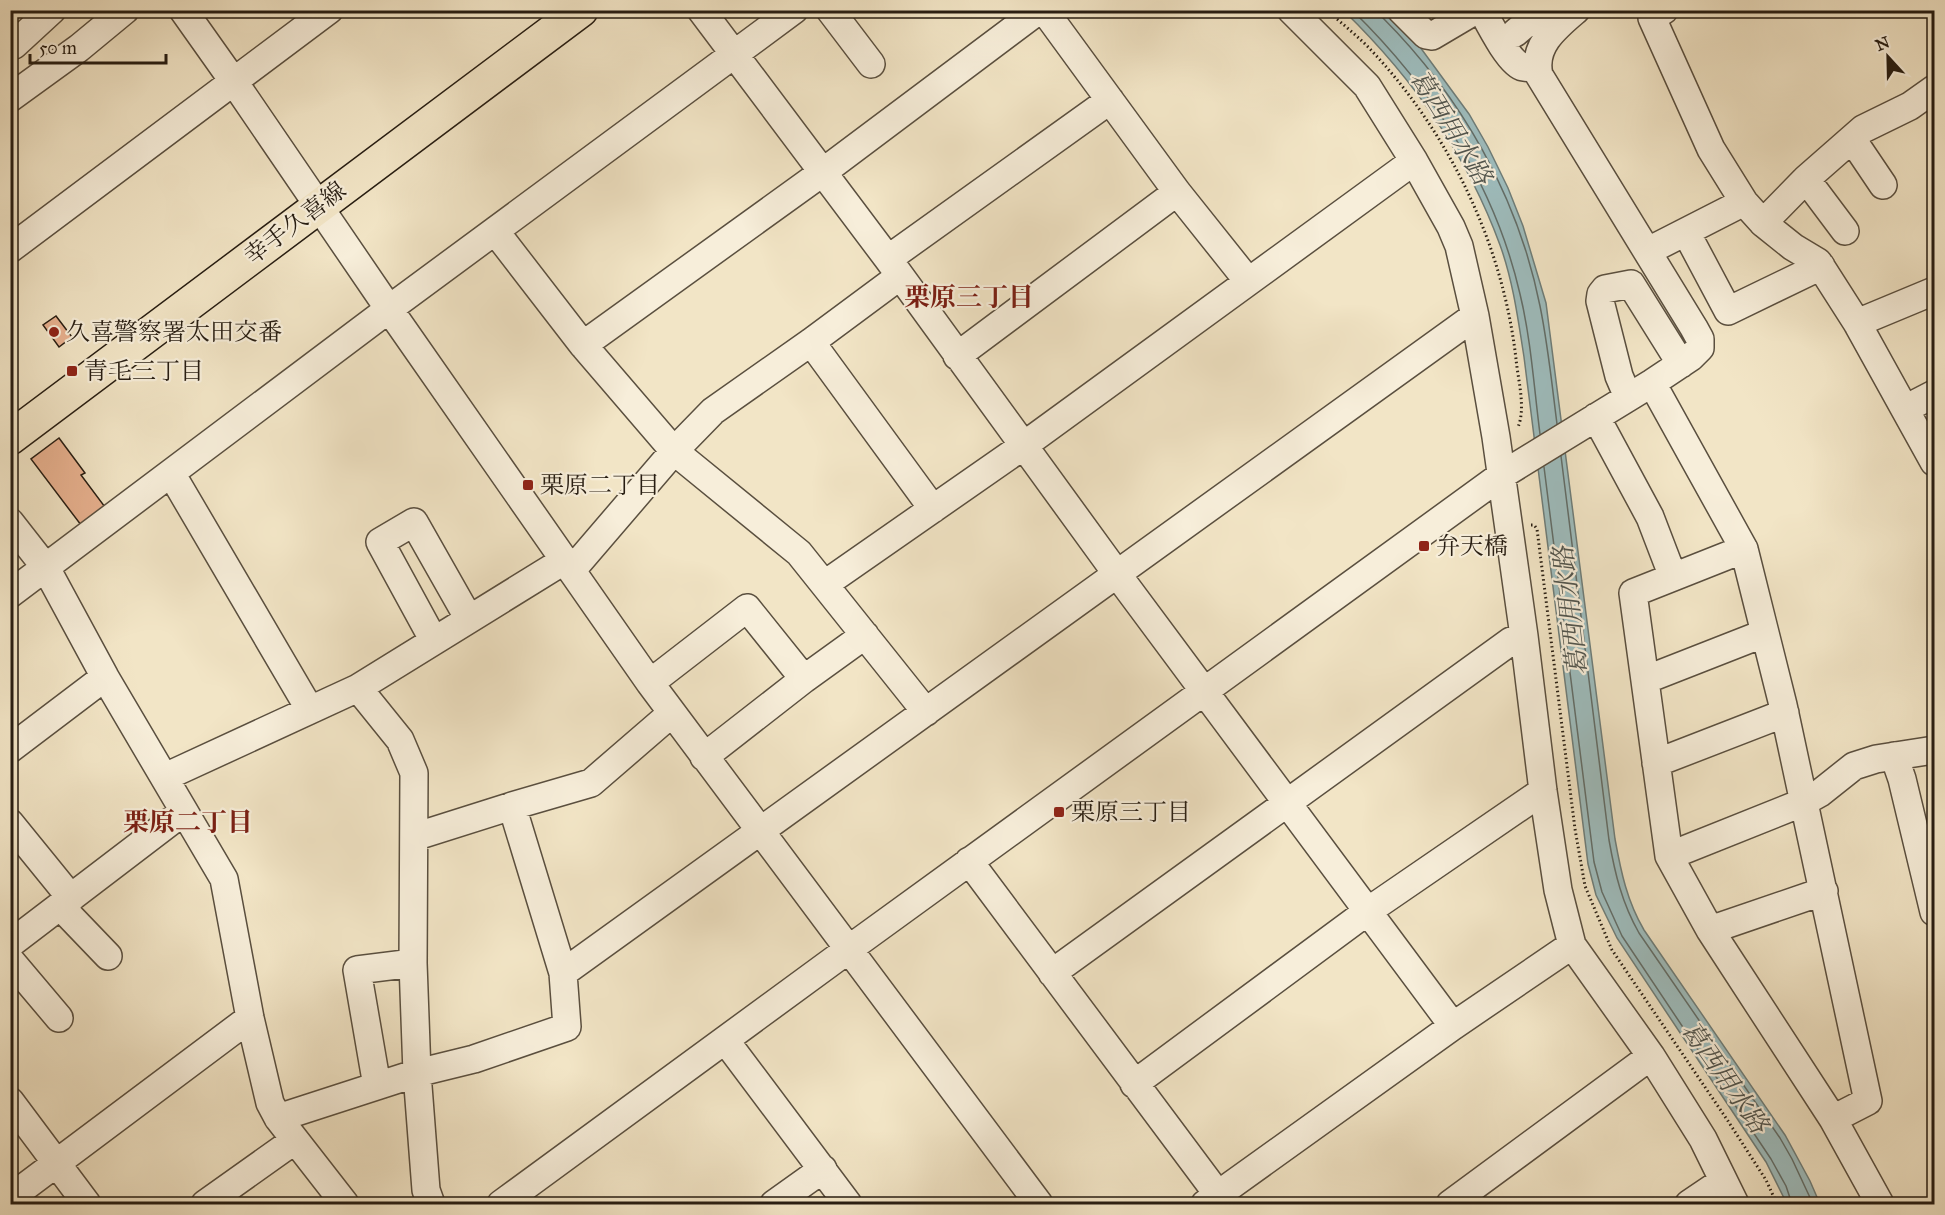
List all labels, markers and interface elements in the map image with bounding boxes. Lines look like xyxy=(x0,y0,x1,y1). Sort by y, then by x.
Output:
scale bar xyxy=(30,27,166,65)
north arrow xyxy=(1858,27,1918,87)
text: N xyxy=(1873,32,1893,55)
text: 50 m xyxy=(39,37,77,59)
water label: 葛西用水路 xyxy=(1403,63,1500,192)
street label: 幸手久喜線 xyxy=(238,175,352,271)
district label: 栗原三丁目 xyxy=(904,281,1034,313)
place label: 久喜警察署太田交番 xyxy=(66,317,282,347)
marker: 久喜警察署太田交番 xyxy=(47,325,61,339)
place label: 青毛三丁目 xyxy=(84,356,204,386)
marker: 青毛三丁目 xyxy=(65,364,79,378)
place label: 栗原二丁目 xyxy=(540,470,660,500)
marker: 栗原二丁目 xyxy=(521,478,535,492)
place label: 弁天橋 xyxy=(1436,531,1508,561)
marker: 弁天橋 xyxy=(1417,539,1431,553)
water label: 葛西用水路 xyxy=(1546,543,1594,677)
place label: 栗原三丁目 xyxy=(1071,797,1191,827)
marker: 栗原三丁目 xyxy=(1052,805,1066,819)
district label: 栗原二丁目 xyxy=(123,806,253,838)
water label: 葛西用水路 xyxy=(1675,1015,1777,1141)

